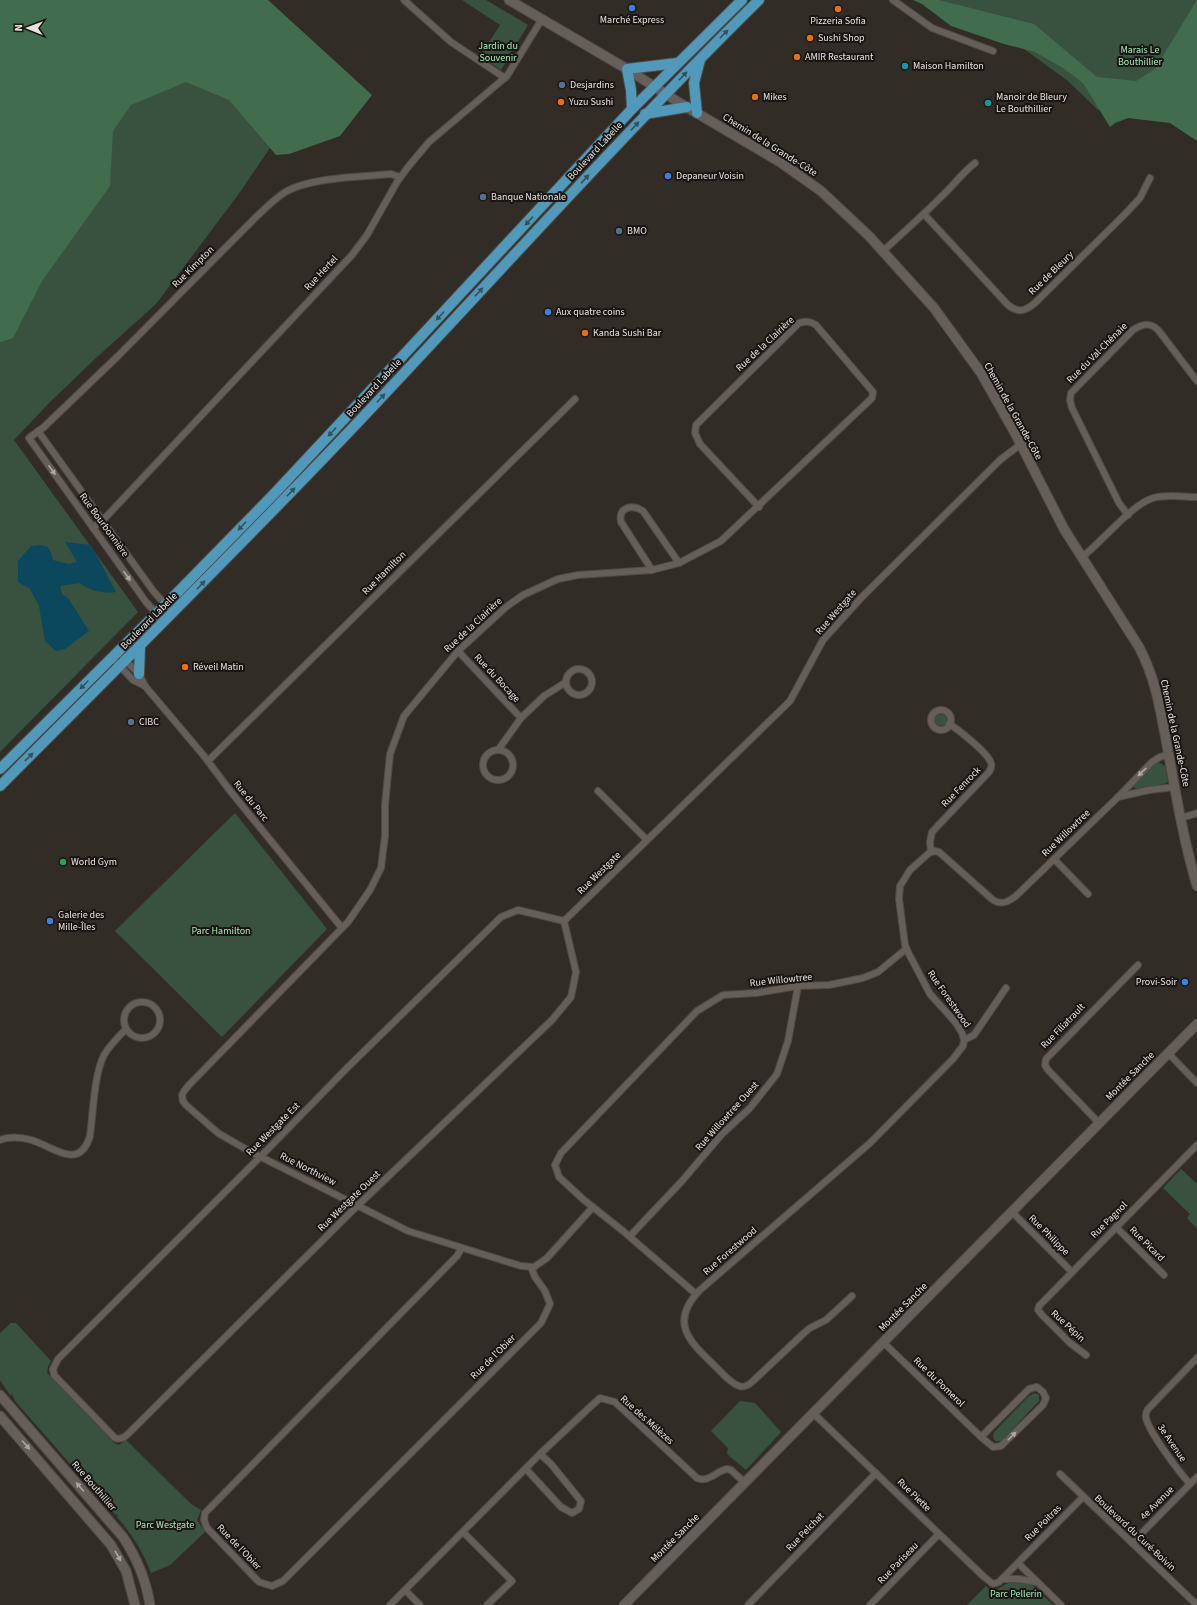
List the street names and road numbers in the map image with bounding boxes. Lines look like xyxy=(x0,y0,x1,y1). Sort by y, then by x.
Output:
street label: Chemin de la Grande-Côte xyxy=(720,110,820,180)
street label: Boulevard Labelle xyxy=(564,119,626,183)
street label: Rue Kimpton xyxy=(169,243,217,291)
street label: Rue de Bleury xyxy=(1025,248,1077,298)
street label: Rue Hertel xyxy=(301,252,341,294)
street label: Rue de la Clairière xyxy=(733,313,797,375)
street label: Rue du Val-Chênaie xyxy=(1064,319,1131,386)
street label: Boulevard Labelle xyxy=(343,356,405,420)
street label: Chemin de la Grande-Côte xyxy=(980,360,1046,462)
street label: Rue Bourbonnière xyxy=(76,490,132,560)
street label: Rue Hamilton xyxy=(359,548,409,598)
street label: Rue Westgate xyxy=(812,586,860,638)
street label: Boulevard Labelle xyxy=(117,589,181,653)
street label: Rue de la Clairière xyxy=(441,594,505,656)
street label: Rue du Bocage xyxy=(471,651,523,705)
street label: Chemin de la Grande-Côte xyxy=(1157,678,1193,788)
street label: Rue Fenrock xyxy=(938,764,984,810)
street label: Rue du Parc xyxy=(230,777,272,825)
street label: Rue Willowtree xyxy=(1039,806,1093,860)
street label: Rue Westgate xyxy=(574,848,624,898)
street label: Rue Forestwood xyxy=(924,967,974,1031)
street label: Rue Willowtree xyxy=(749,970,813,990)
street label: Rue Filiatrault xyxy=(1038,1000,1089,1052)
street label: Montée Sanche xyxy=(1102,1048,1158,1104)
street label: Rue Willowtree Ouest xyxy=(692,1078,762,1154)
street label: Rue Westgate Est xyxy=(243,1099,303,1159)
street label: Rue Northview xyxy=(277,1149,339,1189)
street label: Rue Westgate Ouest xyxy=(314,1167,384,1235)
street label: Rue Pagnol xyxy=(1087,1198,1131,1242)
street label: Rue Philippe xyxy=(1025,1211,1073,1259)
street label: Rue Picard xyxy=(1126,1223,1168,1265)
street label: Rue Forestwood xyxy=(700,1224,760,1278)
street label: Montée Sanche xyxy=(875,1279,931,1335)
street label: Rue Pépin xyxy=(1048,1307,1088,1345)
street label: Rue de l'Obier xyxy=(467,1331,519,1383)
street label: Rue du Pomerol xyxy=(910,1354,968,1410)
street label: Rue des Mélèzes xyxy=(617,1392,677,1448)
street label: 3e Avenue xyxy=(1154,1421,1190,1465)
street label: Rue Bouthillier xyxy=(68,1458,120,1514)
street label: Rue Piette xyxy=(894,1475,934,1515)
street label: 4e Avenue xyxy=(1137,1483,1177,1523)
street label: Boulevard du Curé-Boivin xyxy=(1091,1492,1179,1574)
street label: Rue Poitras xyxy=(1021,1501,1065,1545)
street label: Rue Pelchat xyxy=(783,1509,828,1555)
street label: Montée Sanche xyxy=(647,1510,703,1566)
street label: Rue de l'Obier xyxy=(214,1521,265,1573)
street label: Rue Pariseau xyxy=(874,1539,922,1587)

